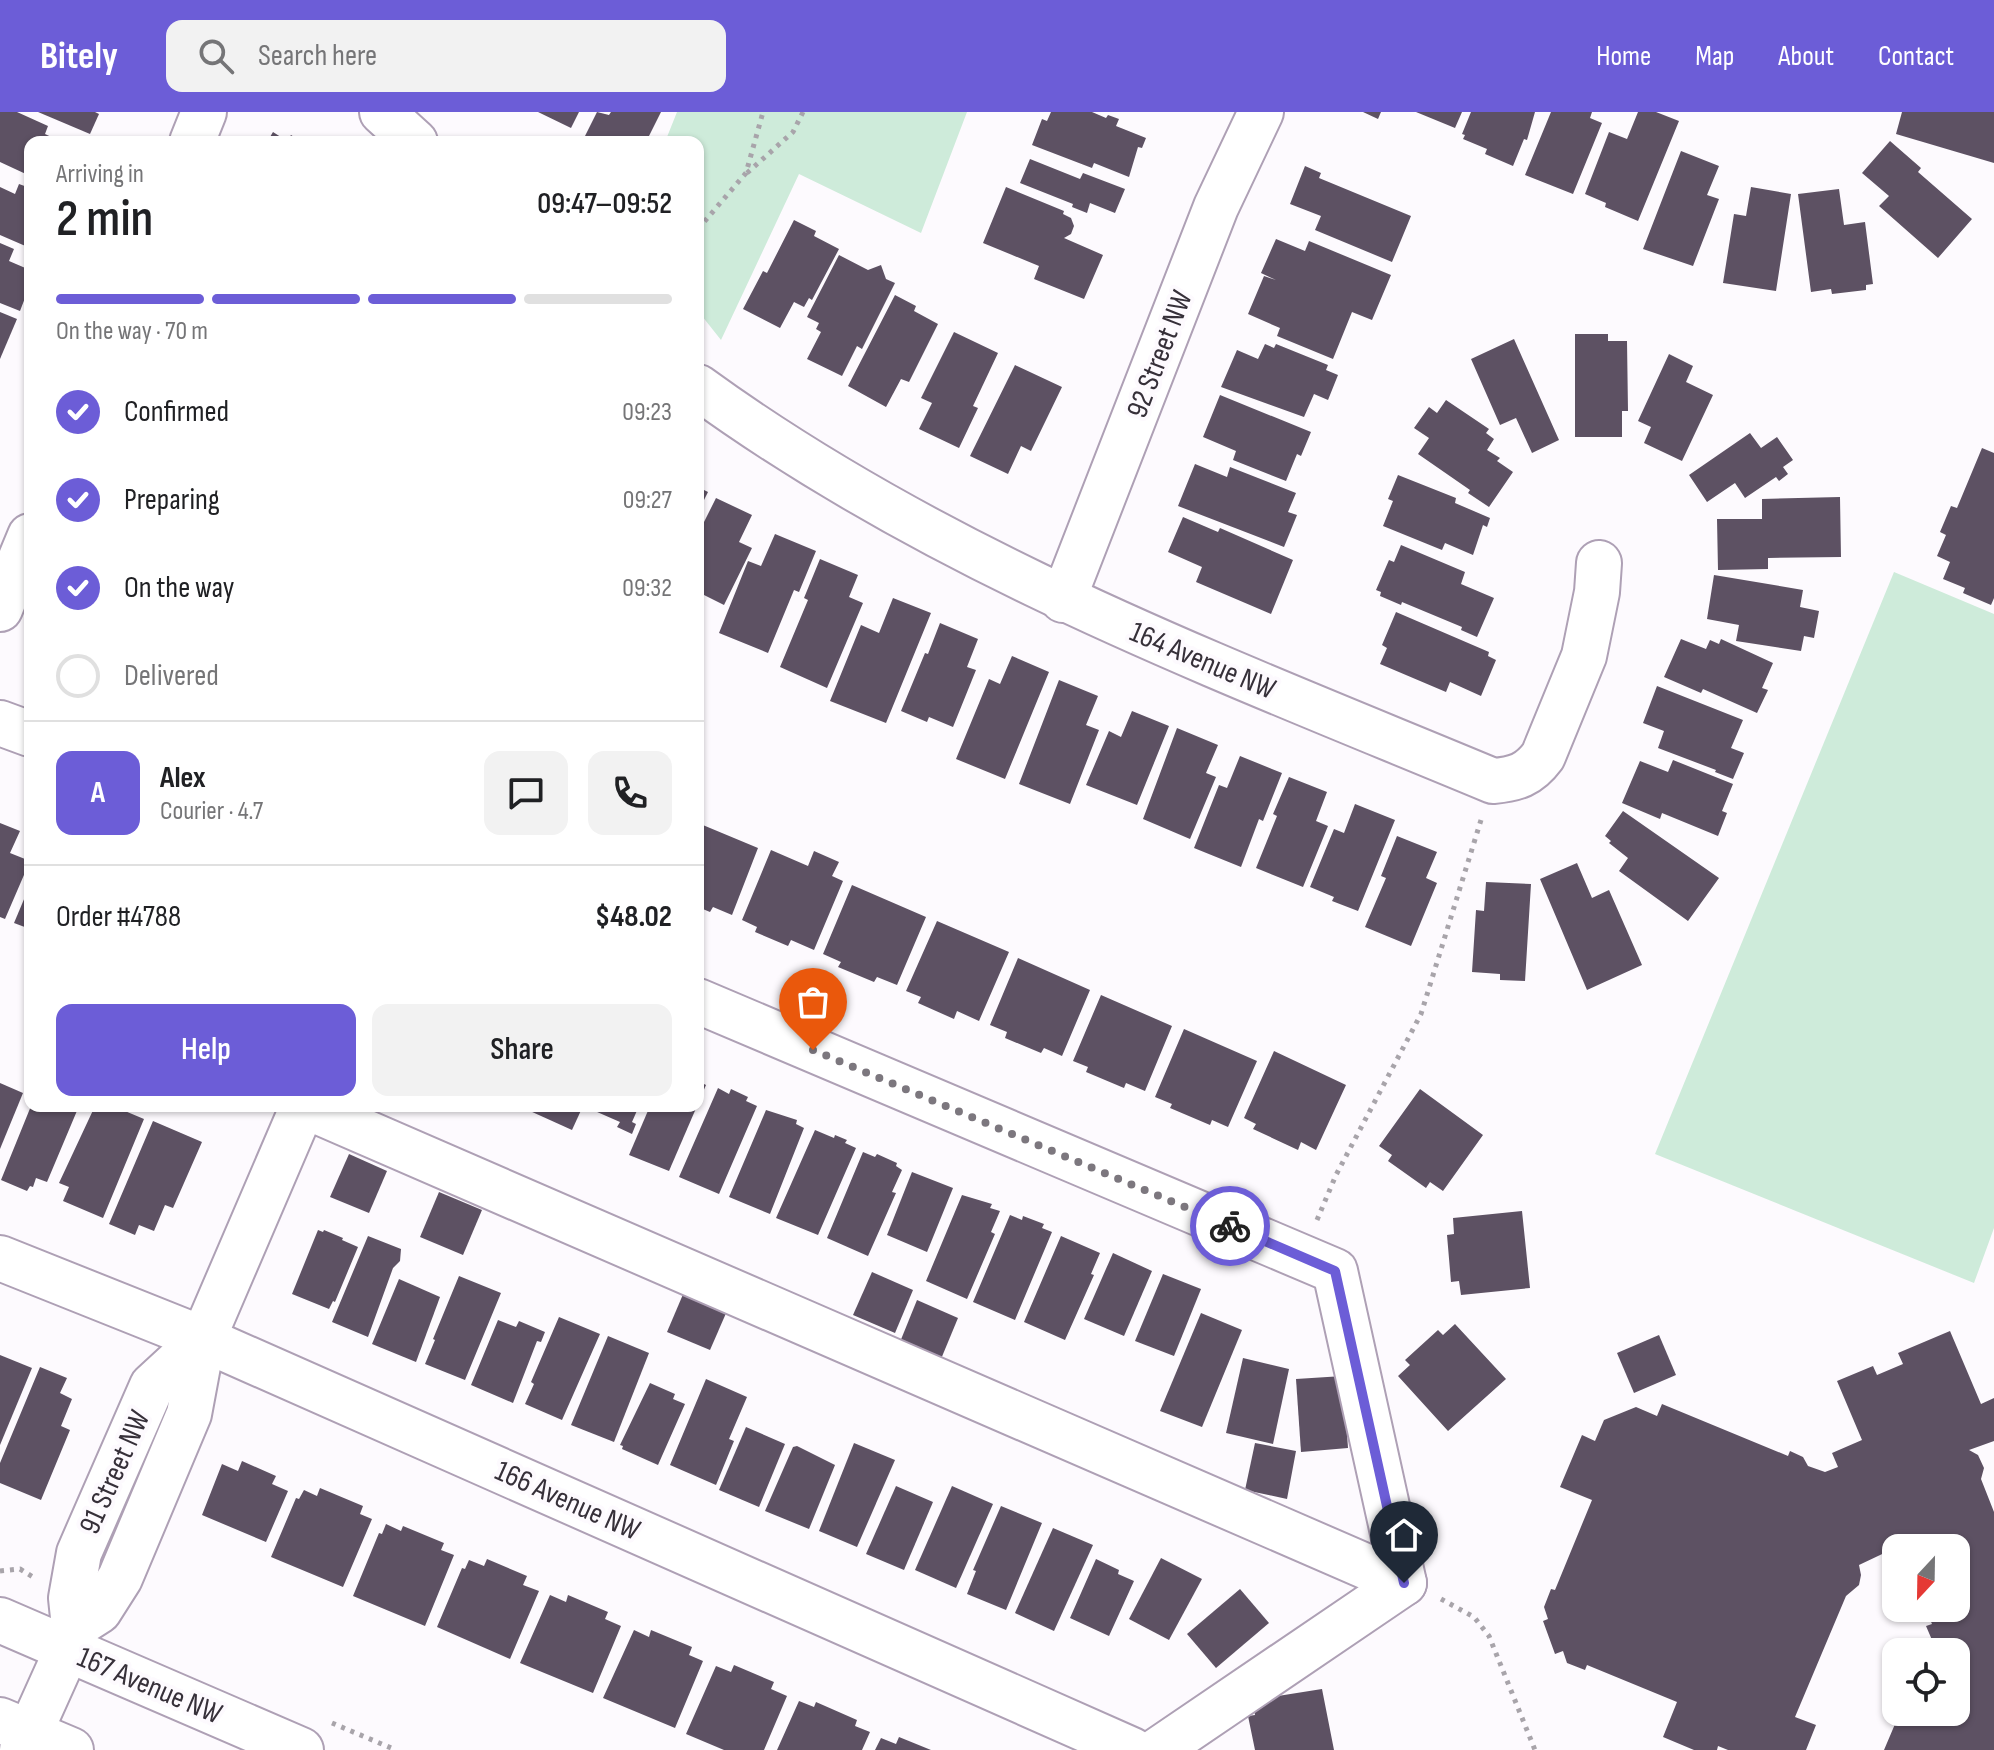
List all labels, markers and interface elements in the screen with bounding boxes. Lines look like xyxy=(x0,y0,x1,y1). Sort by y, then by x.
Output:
search box xyxy=(166,20,726,92)
text: Bitely xyxy=(40,34,118,79)
icon: search xyxy=(194,34,238,78)
text: Search here xyxy=(258,38,377,74)
text: Home xyxy=(1596,40,1651,73)
text: Map xyxy=(1695,40,1734,73)
text: About xyxy=(1778,40,1834,73)
text: Contact xyxy=(1878,40,1954,73)
text: Arriving in xyxy=(56,159,144,190)
text: 09:47–09:52 xyxy=(537,186,672,222)
text: 2 min xyxy=(56,188,153,251)
street label: 92 Street NW xyxy=(1119,285,1201,423)
text: On the way · 70 m xyxy=(56,316,208,347)
icon: check xyxy=(56,390,100,434)
text: Confirmed xyxy=(124,394,229,430)
text: 09:23 xyxy=(622,397,672,428)
icon: check xyxy=(56,478,100,522)
text: Preparing xyxy=(124,482,220,518)
text: 09:27 xyxy=(623,485,672,516)
icon: check xyxy=(56,566,100,610)
text: On the way xyxy=(124,570,234,606)
text: 09:32 xyxy=(622,573,672,604)
street label: 164 Avenue NW xyxy=(1125,614,1281,708)
text: Delivered xyxy=(124,658,219,694)
button: chat xyxy=(484,751,568,835)
button: phone xyxy=(588,751,672,835)
text: Alex xyxy=(160,760,206,796)
text: A xyxy=(91,775,105,811)
text: Courier · 4.7 xyxy=(160,796,263,827)
text: Order #4788 xyxy=(56,899,181,935)
text: $48.02 xyxy=(595,899,672,935)
pin xyxy=(779,968,847,1050)
icon: bag xyxy=(791,980,835,1024)
button: Help xyxy=(56,1004,356,1096)
button: Share xyxy=(372,1004,672,1096)
courier xyxy=(1190,1186,1270,1266)
icon: bike xyxy=(1208,1204,1252,1248)
street label: 91 Street NW xyxy=(72,1405,158,1540)
street label: 166 Avenue NW xyxy=(490,1453,646,1549)
pin xyxy=(1370,1501,1438,1583)
icon: home xyxy=(1382,1513,1426,1557)
north arrow xyxy=(1882,1534,1970,1622)
map controls xyxy=(1882,1534,1970,1726)
button: locate xyxy=(1882,1638,1970,1726)
street label: 167 Avenue NW xyxy=(72,1639,228,1733)

